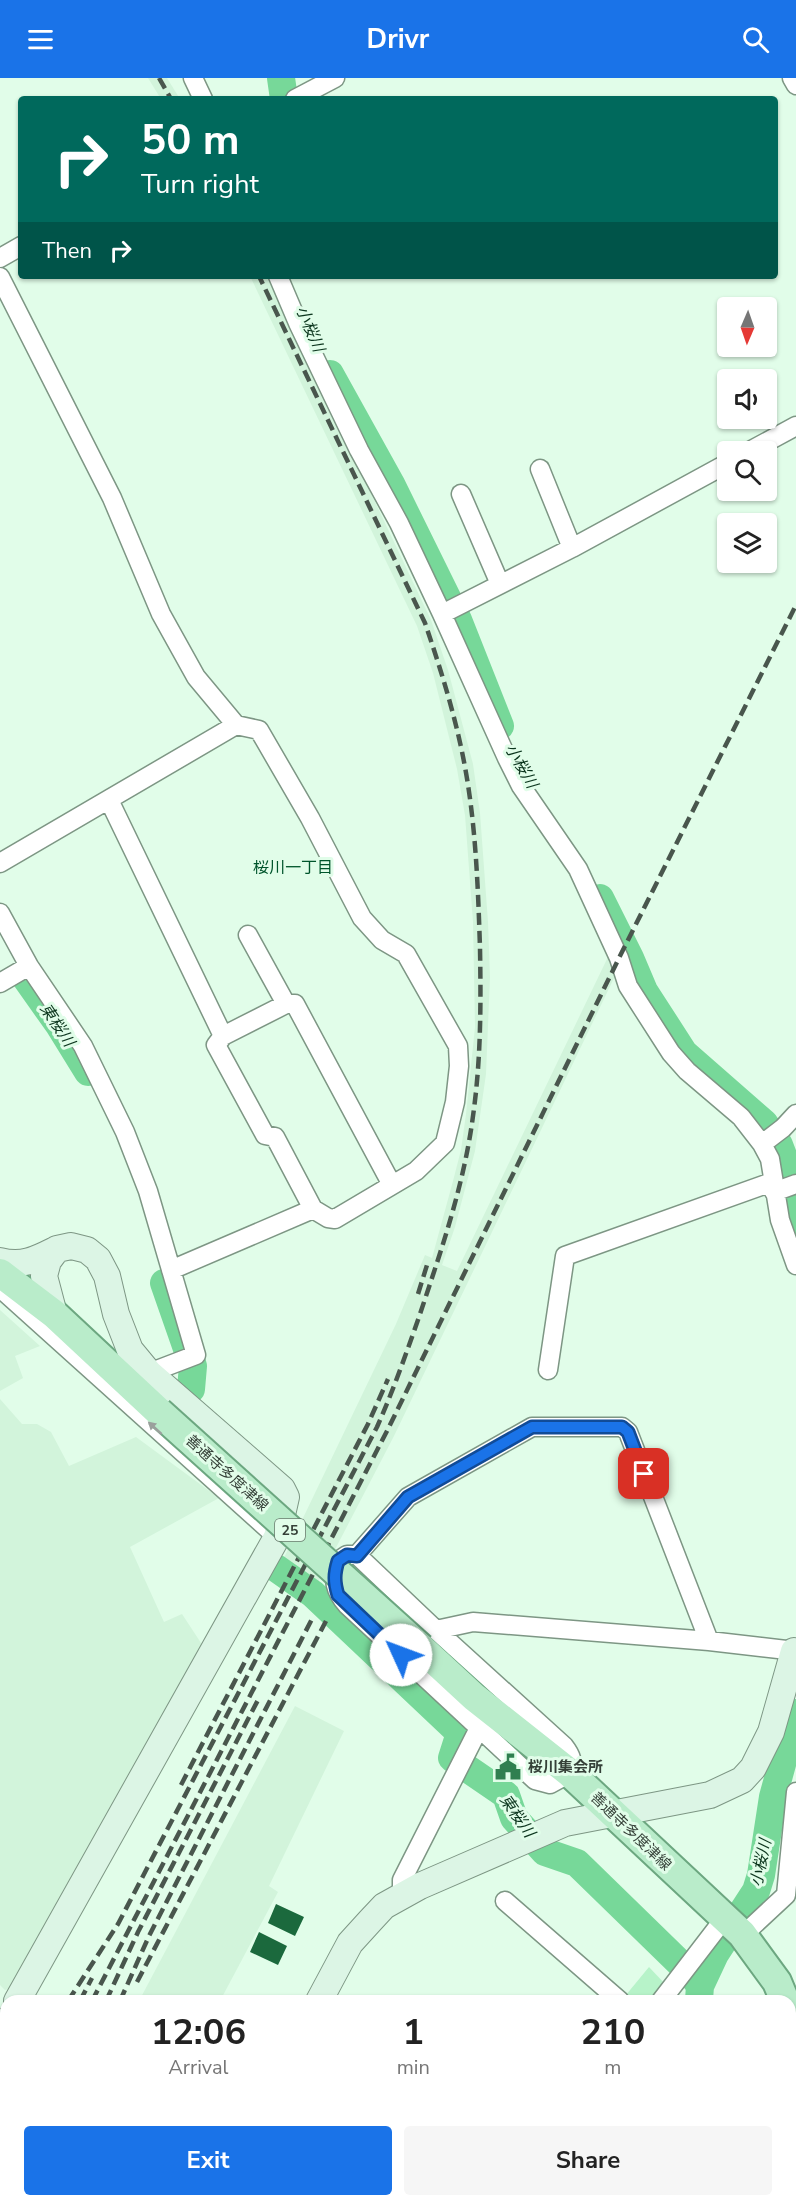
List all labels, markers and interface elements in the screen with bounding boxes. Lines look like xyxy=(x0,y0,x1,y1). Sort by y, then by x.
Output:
text: Drivr xyxy=(367,21,429,58)
icon: menu xyxy=(24,23,57,56)
icon: search xyxy=(739,23,772,56)
text: 50 m xyxy=(141,112,240,169)
icon: right xyxy=(42,120,120,198)
text: Turn right xyxy=(141,166,259,203)
icon: right xyxy=(104,234,137,267)
text: Then xyxy=(42,236,92,266)
north arrow xyxy=(717,297,777,357)
map controls xyxy=(717,297,777,573)
water label: 小桜川 xyxy=(290,303,330,357)
button: sound xyxy=(717,369,777,429)
button: search xyxy=(717,441,777,501)
button: layers xyxy=(717,513,777,573)
water label: 小桜川 xyxy=(499,740,544,794)
district label: 桜川一丁目 xyxy=(253,857,333,879)
water label: 東桜川 xyxy=(34,999,81,1053)
one-way arrow xyxy=(148,1422,163,1435)
street label: 善通寺多度津線 xyxy=(181,1430,273,1516)
pin xyxy=(618,1448,669,1499)
icon: arrive xyxy=(627,1457,660,1490)
road number: 25 xyxy=(275,1519,305,1541)
position arrow xyxy=(369,1623,433,1687)
public building icon: 桜川集会所 xyxy=(493,1752,523,1782)
place label: 桜川集会所 xyxy=(528,1757,603,1777)
street label: 善通寺多度津線 xyxy=(586,1787,676,1875)
water label: 東桜川 xyxy=(494,1790,541,1844)
water label: 小桜川 xyxy=(745,1835,777,1889)
text: 12:06 xyxy=(151,2008,246,2057)
text: 1 xyxy=(402,2008,424,2057)
text: 210 xyxy=(580,2008,645,2057)
text: Arrival xyxy=(168,2054,228,2081)
text: min xyxy=(397,2054,430,2081)
text: m xyxy=(604,2054,621,2081)
button: Exit xyxy=(24,2126,392,2195)
button: Share xyxy=(404,2126,772,2195)

